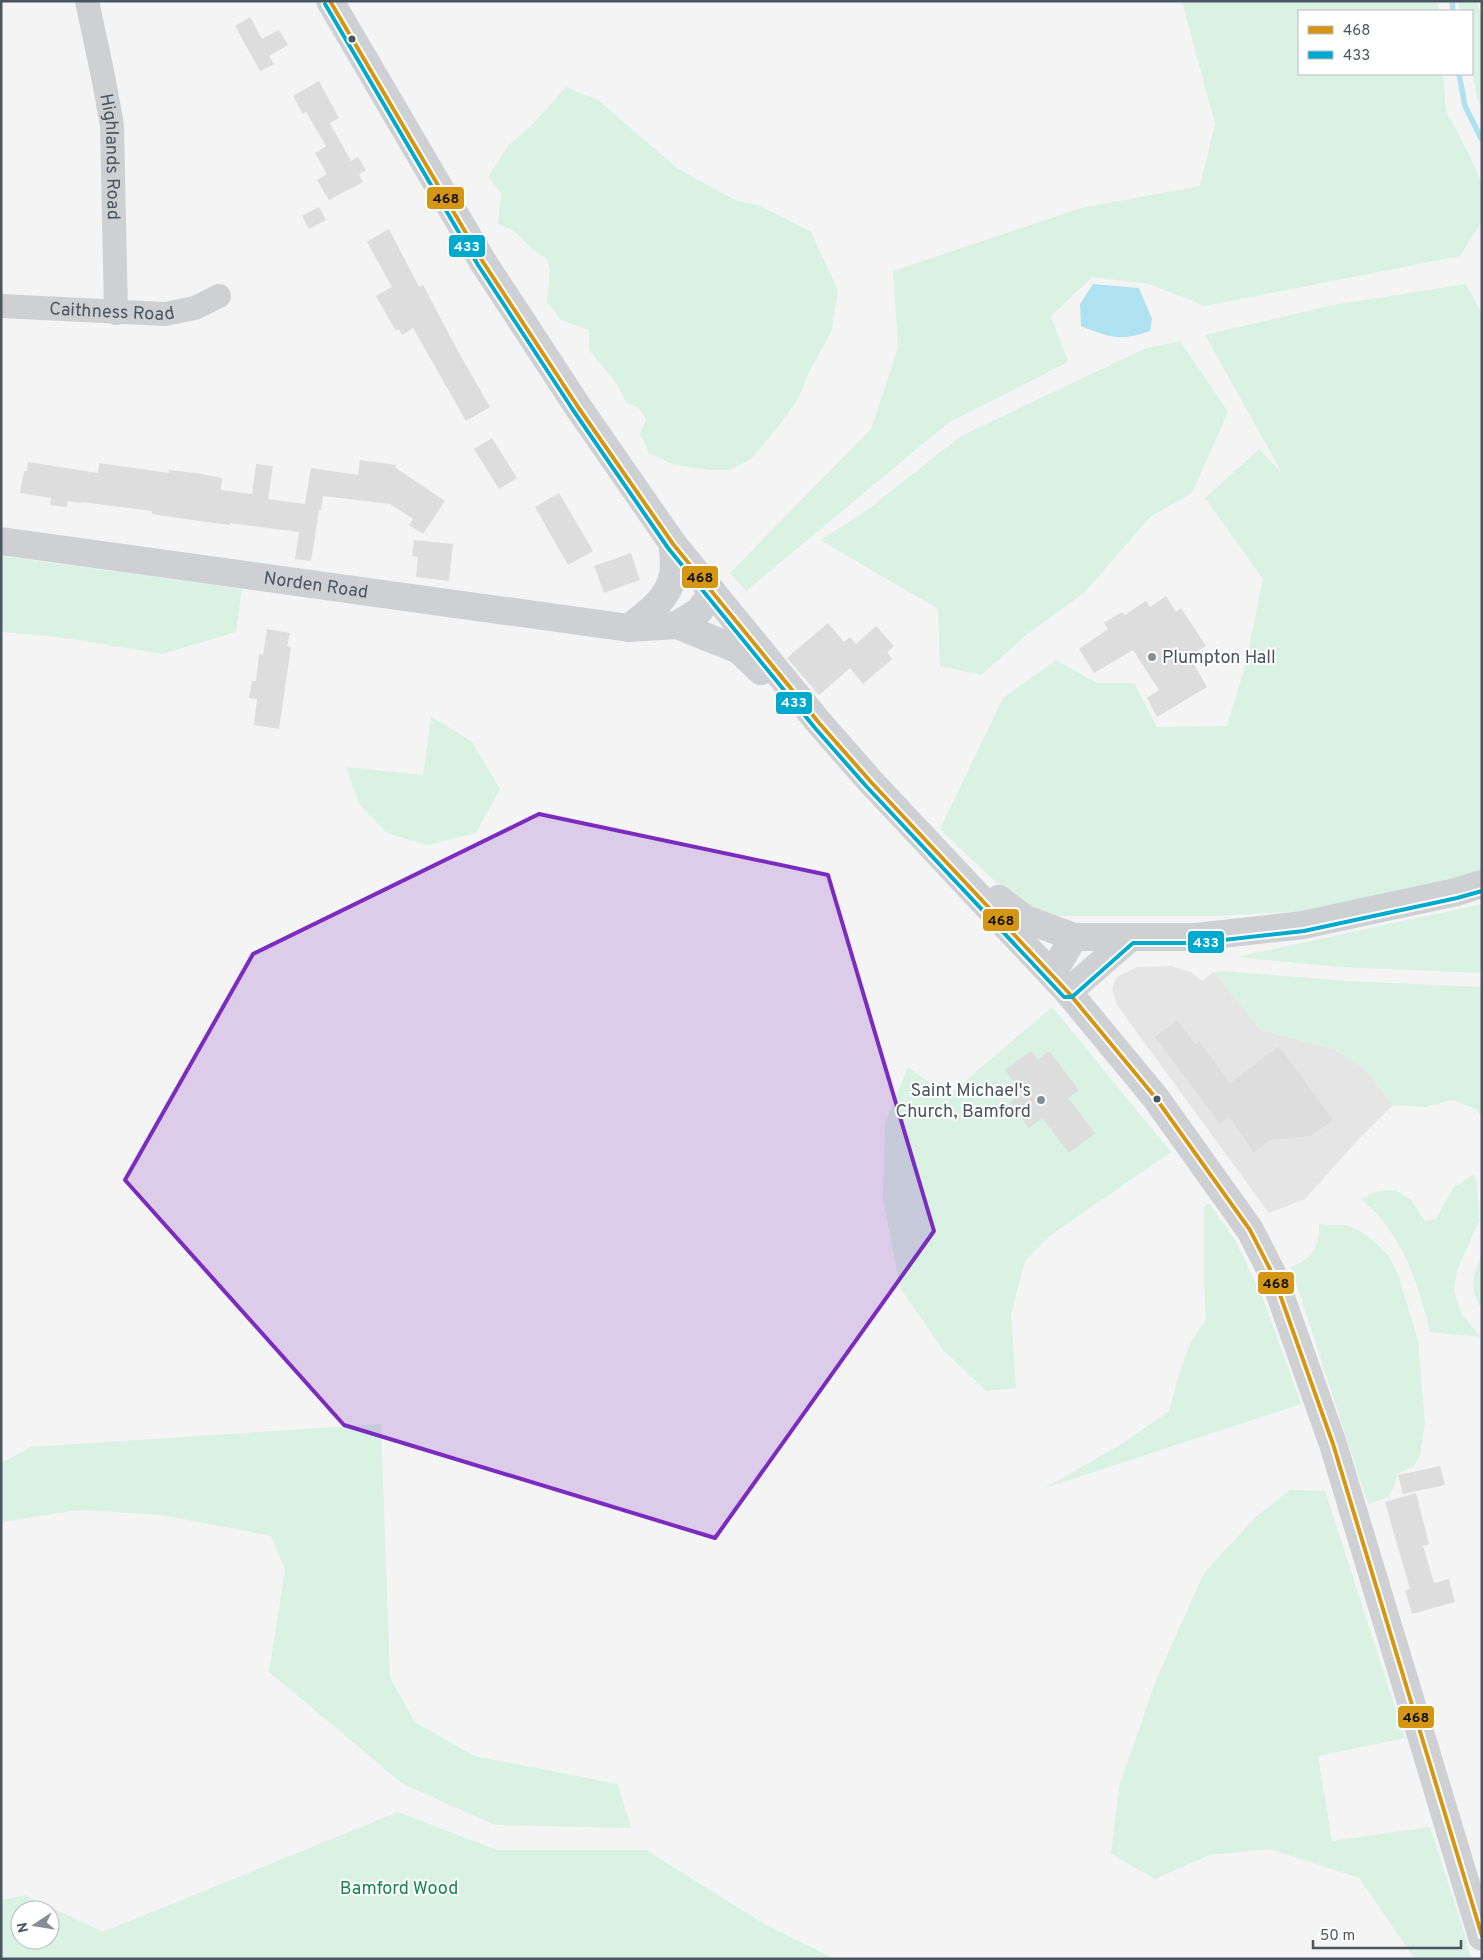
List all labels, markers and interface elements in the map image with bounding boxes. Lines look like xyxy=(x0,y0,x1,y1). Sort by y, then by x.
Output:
legend xyxy=(1298,10,1473,75)
text: 468 xyxy=(1343,22,1370,41)
unlabelled marker xyxy=(347,34,357,44)
text: 433 xyxy=(1343,47,1370,66)
street label: Highlands Road xyxy=(93,92,124,220)
line badge: 468 xyxy=(426,186,465,210)
text: 468 xyxy=(433,191,459,208)
line badge: 433 xyxy=(448,234,486,258)
text: 433 xyxy=(454,239,480,256)
street label: Caithness Road xyxy=(49,298,177,327)
line badge: 468 xyxy=(681,565,719,589)
street label: Norden Road xyxy=(262,568,370,605)
text: 468 xyxy=(687,570,713,587)
place label: Plumpton Hall xyxy=(1162,647,1276,670)
marker: Plumpton Hall xyxy=(1146,651,1158,663)
line badge: 433 xyxy=(775,691,813,715)
text: 433 xyxy=(781,695,807,712)
line badge: 468 xyxy=(982,908,1020,932)
text: 468 xyxy=(988,913,1014,930)
line badge: 433 xyxy=(1187,930,1225,954)
text: 433 xyxy=(1193,935,1219,952)
place label: Saint Michael's Church, Bamford xyxy=(895,1080,1031,1124)
marker: Saint Michael's Church, Bamford xyxy=(1035,1094,1047,1106)
unlabelled marker xyxy=(1152,1094,1162,1104)
line badge: 468 xyxy=(1257,1271,1295,1295)
text: 468 xyxy=(1263,1276,1289,1293)
line badge: 468 xyxy=(1397,1705,1435,1729)
text: 468 xyxy=(1403,1710,1429,1727)
park label: Bamford Wood xyxy=(340,1878,458,1901)
north arrow xyxy=(10,1900,60,1950)
scale bar xyxy=(1313,1918,1460,1950)
text: N xyxy=(14,1921,33,1934)
text: 50 m xyxy=(1320,1927,1355,1946)

